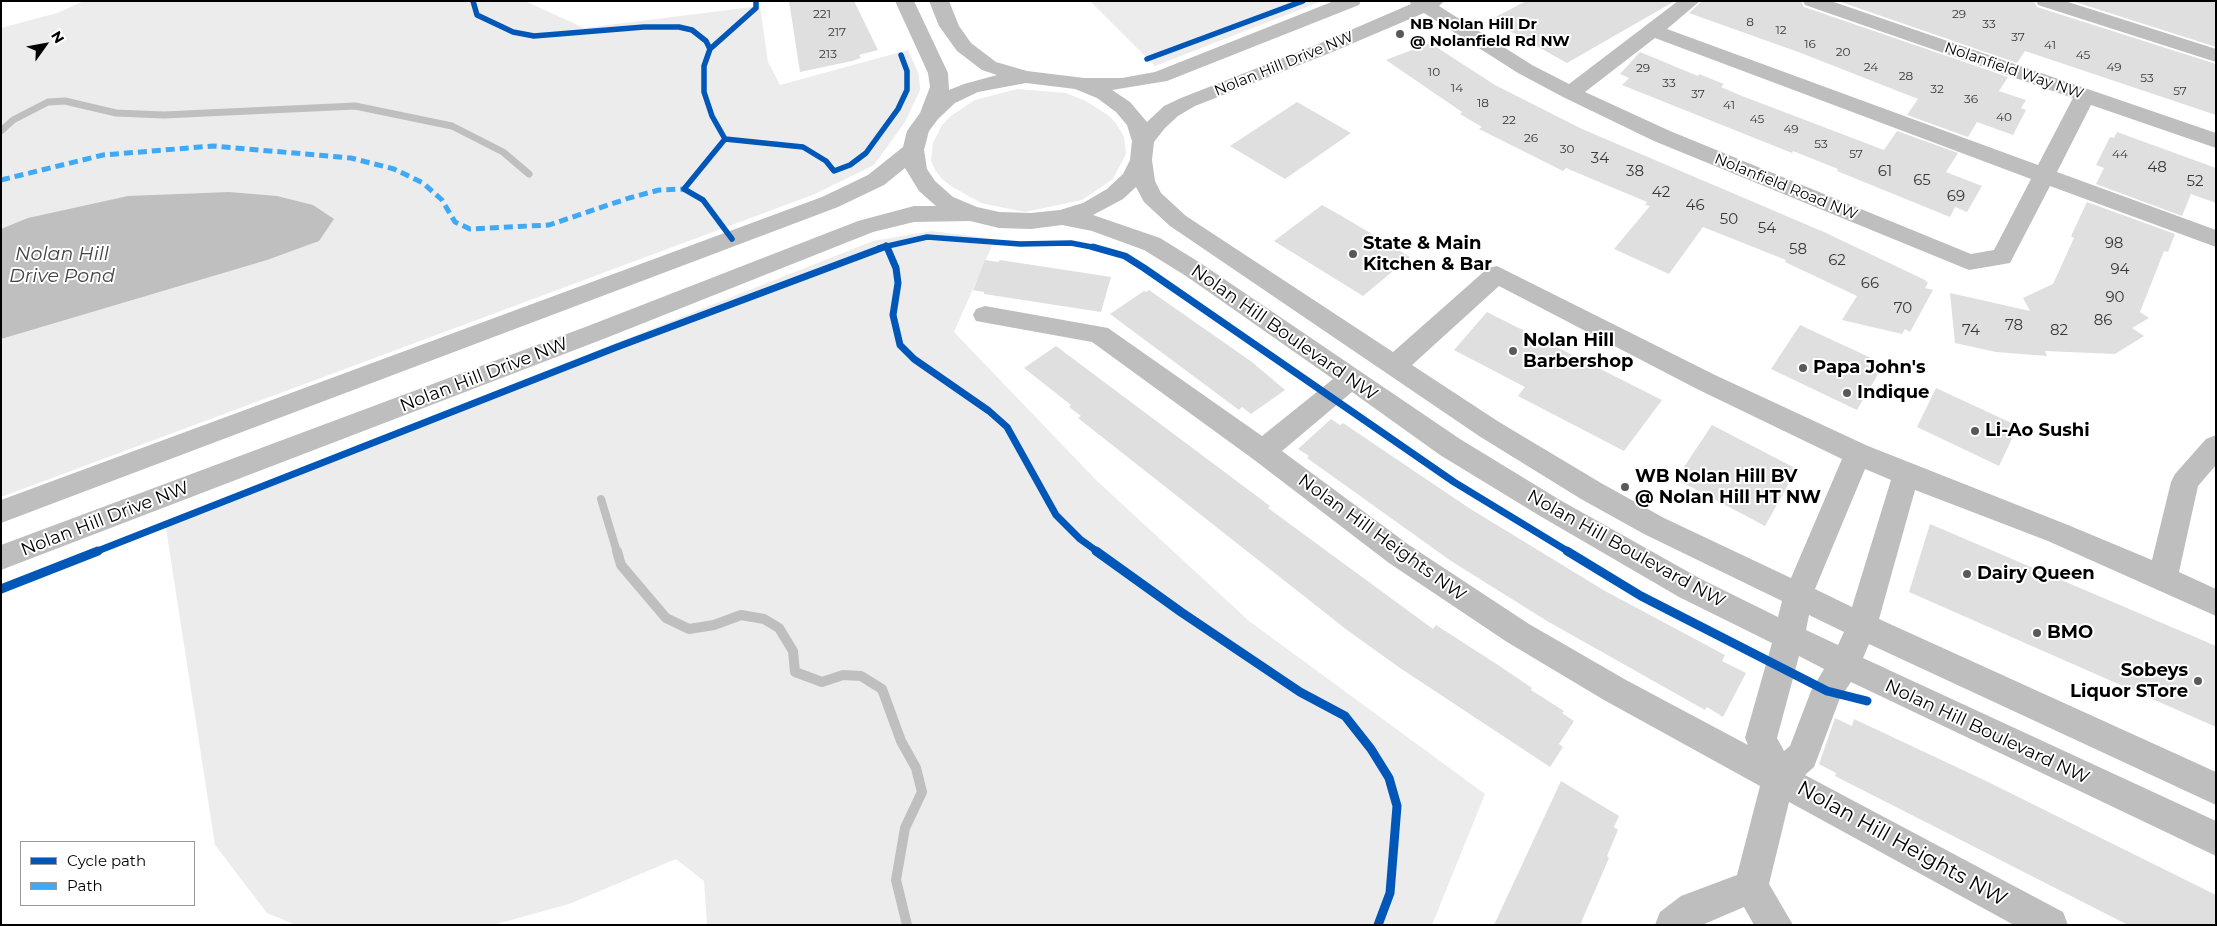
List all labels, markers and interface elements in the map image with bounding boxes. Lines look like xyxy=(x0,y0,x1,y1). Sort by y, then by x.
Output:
house number: 221 xyxy=(813,7,831,21)
house number: 29 xyxy=(1952,7,1966,21)
house number: 8 xyxy=(1746,15,1754,29)
place label: NB Nolan Hill Dr @ Nolanfield Rd NW xyxy=(1410,16,1570,51)
house number: 33 xyxy=(1982,17,1996,31)
north arrow xyxy=(20,20,70,70)
house number: 12 xyxy=(1775,23,1787,37)
house number: 217 xyxy=(828,25,846,39)
text: N xyxy=(47,27,68,47)
street label: Nolan Hill Drive NW xyxy=(1212,28,1356,100)
marker: NB Nolan Hill Dr @ Nolanfield Rd NW xyxy=(1394,28,1406,40)
house number: 37 xyxy=(2011,30,2025,44)
house number: 16 xyxy=(1804,37,1816,51)
house number: 41 xyxy=(2044,38,2056,52)
street label: Nolanfield Way NW xyxy=(1942,39,2086,103)
house number: 20 xyxy=(1836,45,1850,59)
house number: 213 xyxy=(819,47,837,61)
house number: 45 xyxy=(2076,48,2090,62)
house number: 24 xyxy=(1864,60,1878,74)
house number: 49 xyxy=(2106,60,2122,74)
house number: 29 xyxy=(1636,61,1650,75)
house number: 10 xyxy=(1428,65,1440,79)
house number: 28 xyxy=(1899,69,1913,83)
house number: 53 xyxy=(2140,71,2154,85)
house number: 33 xyxy=(1662,76,1676,90)
house number: 14 xyxy=(1451,81,1463,95)
house number: 32 xyxy=(1930,82,1944,96)
house number: 57 xyxy=(2173,84,2187,98)
house number: 37 xyxy=(1691,87,1705,101)
house number: 36 xyxy=(1964,92,1978,106)
house number: 18 xyxy=(1477,96,1489,110)
house number: 41 xyxy=(1723,98,1735,112)
house number: 40 xyxy=(1996,110,2012,124)
house number: 45 xyxy=(1750,112,1764,126)
house number: 22 xyxy=(1502,113,1516,127)
house number: 49 xyxy=(1783,122,1799,136)
house number: 26 xyxy=(1524,131,1538,145)
house number: 53 xyxy=(1814,137,1828,151)
house number: 30 xyxy=(1560,142,1574,156)
house number: 57 xyxy=(1849,147,1863,161)
house number: 44 xyxy=(2112,147,2128,161)
house number: 34 xyxy=(1591,150,1609,168)
street label: Nolanfield Road NW xyxy=(1712,150,1860,224)
house number: 48 xyxy=(2147,159,2167,177)
house number: 38 xyxy=(1626,163,1644,181)
house number: 61 xyxy=(1878,163,1892,181)
house number: 65 xyxy=(1913,172,1931,190)
house number: 52 xyxy=(2187,173,2203,191)
house number: 42 xyxy=(1652,184,1670,202)
house number: 69 xyxy=(1947,188,1965,206)
house number: 46 xyxy=(1685,197,1705,215)
house number: 50 xyxy=(1720,211,1738,229)
house number: 54 xyxy=(1758,220,1776,238)
place label: State & Main Kitchen & Bar xyxy=(1363,233,1492,276)
house number: 98 xyxy=(2105,235,2123,253)
house number: 58 xyxy=(1789,241,1807,259)
water label: Nolan Hill Drive Pond xyxy=(9,243,115,287)
marker: State & Main Kitchen & Bar xyxy=(1347,248,1359,260)
house number: 62 xyxy=(1828,252,1846,270)
street label: Nolan Hill Boulevard NW xyxy=(1187,260,1381,406)
house number: 94 xyxy=(2110,261,2130,279)
house number: 66 xyxy=(1861,275,1879,293)
house number: 90 xyxy=(2105,289,2125,307)
house number: 70 xyxy=(1894,300,1912,318)
house number: 86 xyxy=(2094,312,2112,330)
house number: 78 xyxy=(2005,317,2023,335)
house number: 74 xyxy=(1962,322,1980,340)
house number: 82 xyxy=(2050,322,2068,340)
place label: Nolan Hill Barbershop xyxy=(1523,330,1633,372)
street label: Nolan Hill Drive NW xyxy=(397,333,571,417)
marker: Nolan Hill Barbershop xyxy=(1507,345,1519,357)
place label: Papa John's xyxy=(1813,357,1926,379)
marker: Papa John's xyxy=(1797,362,1809,374)
place label: Indique xyxy=(1857,382,1929,404)
marker: Indique xyxy=(1841,387,1853,399)
place label: Li-Ao Sushi xyxy=(1985,420,2090,442)
marker: Li-Ao Sushi xyxy=(1969,425,1981,437)
place label: WB Nolan Hill BV @ Nolan Hill HT NW xyxy=(1635,466,1821,508)
street label: Nolan Hill Heights NW xyxy=(1294,470,1470,606)
street label: Nolan Hill Drive NW xyxy=(18,477,192,561)
marker: WB Nolan Hill BV @ Nolan Hill HT NW xyxy=(1619,481,1631,493)
street label: Nolan Hill Boulevard NW xyxy=(1523,486,1729,612)
place label: Dairy Queen xyxy=(1977,563,2095,585)
marker: Dairy Queen xyxy=(1961,568,1973,580)
place label: BMO xyxy=(2047,622,2093,644)
marker: BMO xyxy=(2031,627,2043,639)
place label: Sobeys Liquor STore xyxy=(2070,660,2188,702)
street label: Nolan Hill Boulevard NW xyxy=(1881,675,2093,789)
marker: Sobeys Liquor STore xyxy=(2192,675,2204,687)
street label: Nolan Hill Heights NW xyxy=(1793,776,2011,912)
legend xyxy=(20,841,195,906)
text: Cycle path xyxy=(67,851,146,870)
text: Path xyxy=(67,876,103,895)

